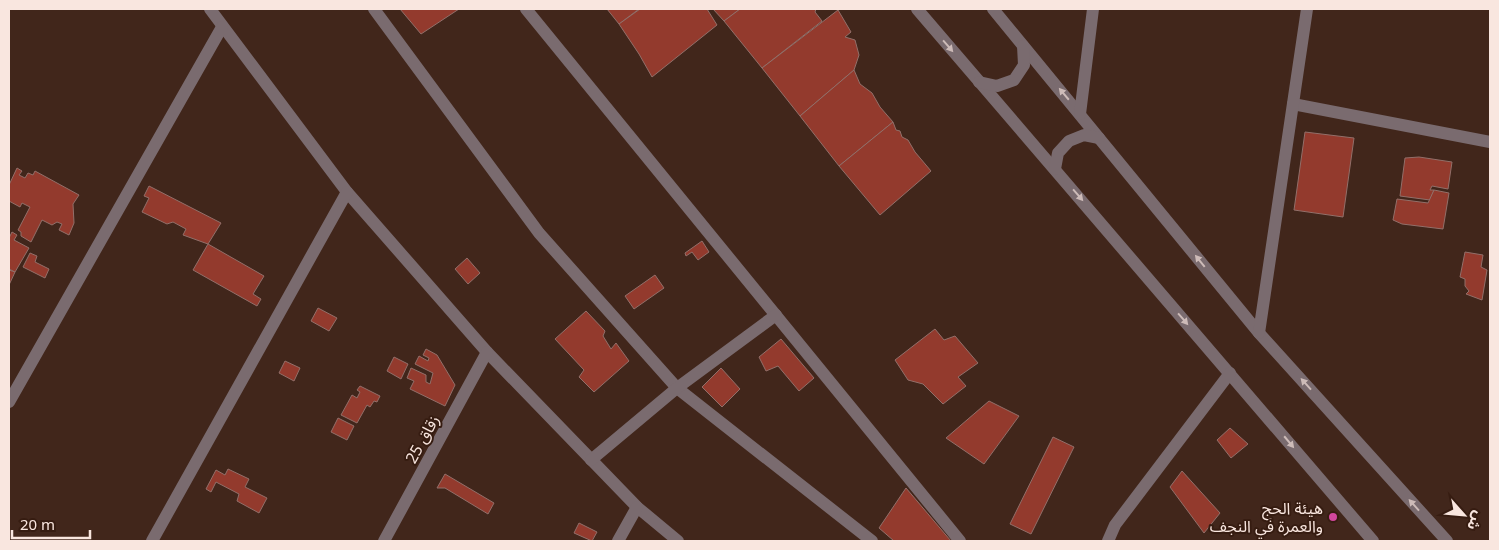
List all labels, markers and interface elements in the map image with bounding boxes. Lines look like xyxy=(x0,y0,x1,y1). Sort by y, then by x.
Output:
one-way arrow xyxy=(943,39,954,52)
one-way arrow xyxy=(1058,88,1069,101)
one-way arrow xyxy=(1072,189,1083,202)
one-way arrow xyxy=(1195,254,1206,267)
one-way arrow xyxy=(1178,312,1189,325)
one-way arrow xyxy=(1300,378,1311,391)
street label: زقاق 25 xyxy=(400,411,444,467)
one-way arrow xyxy=(1283,436,1294,448)
north arrow xyxy=(1439,490,1489,540)
place label: هيئة الحج والعمرة في النجف xyxy=(1210,497,1323,539)
one-way arrow xyxy=(1409,499,1420,511)
scale bar xyxy=(12,508,90,540)
text: ش xyxy=(1463,508,1489,534)
marker: هيئة الحج والعمرة في النجف xyxy=(1327,511,1339,523)
text: 20 m xyxy=(20,514,55,534)

